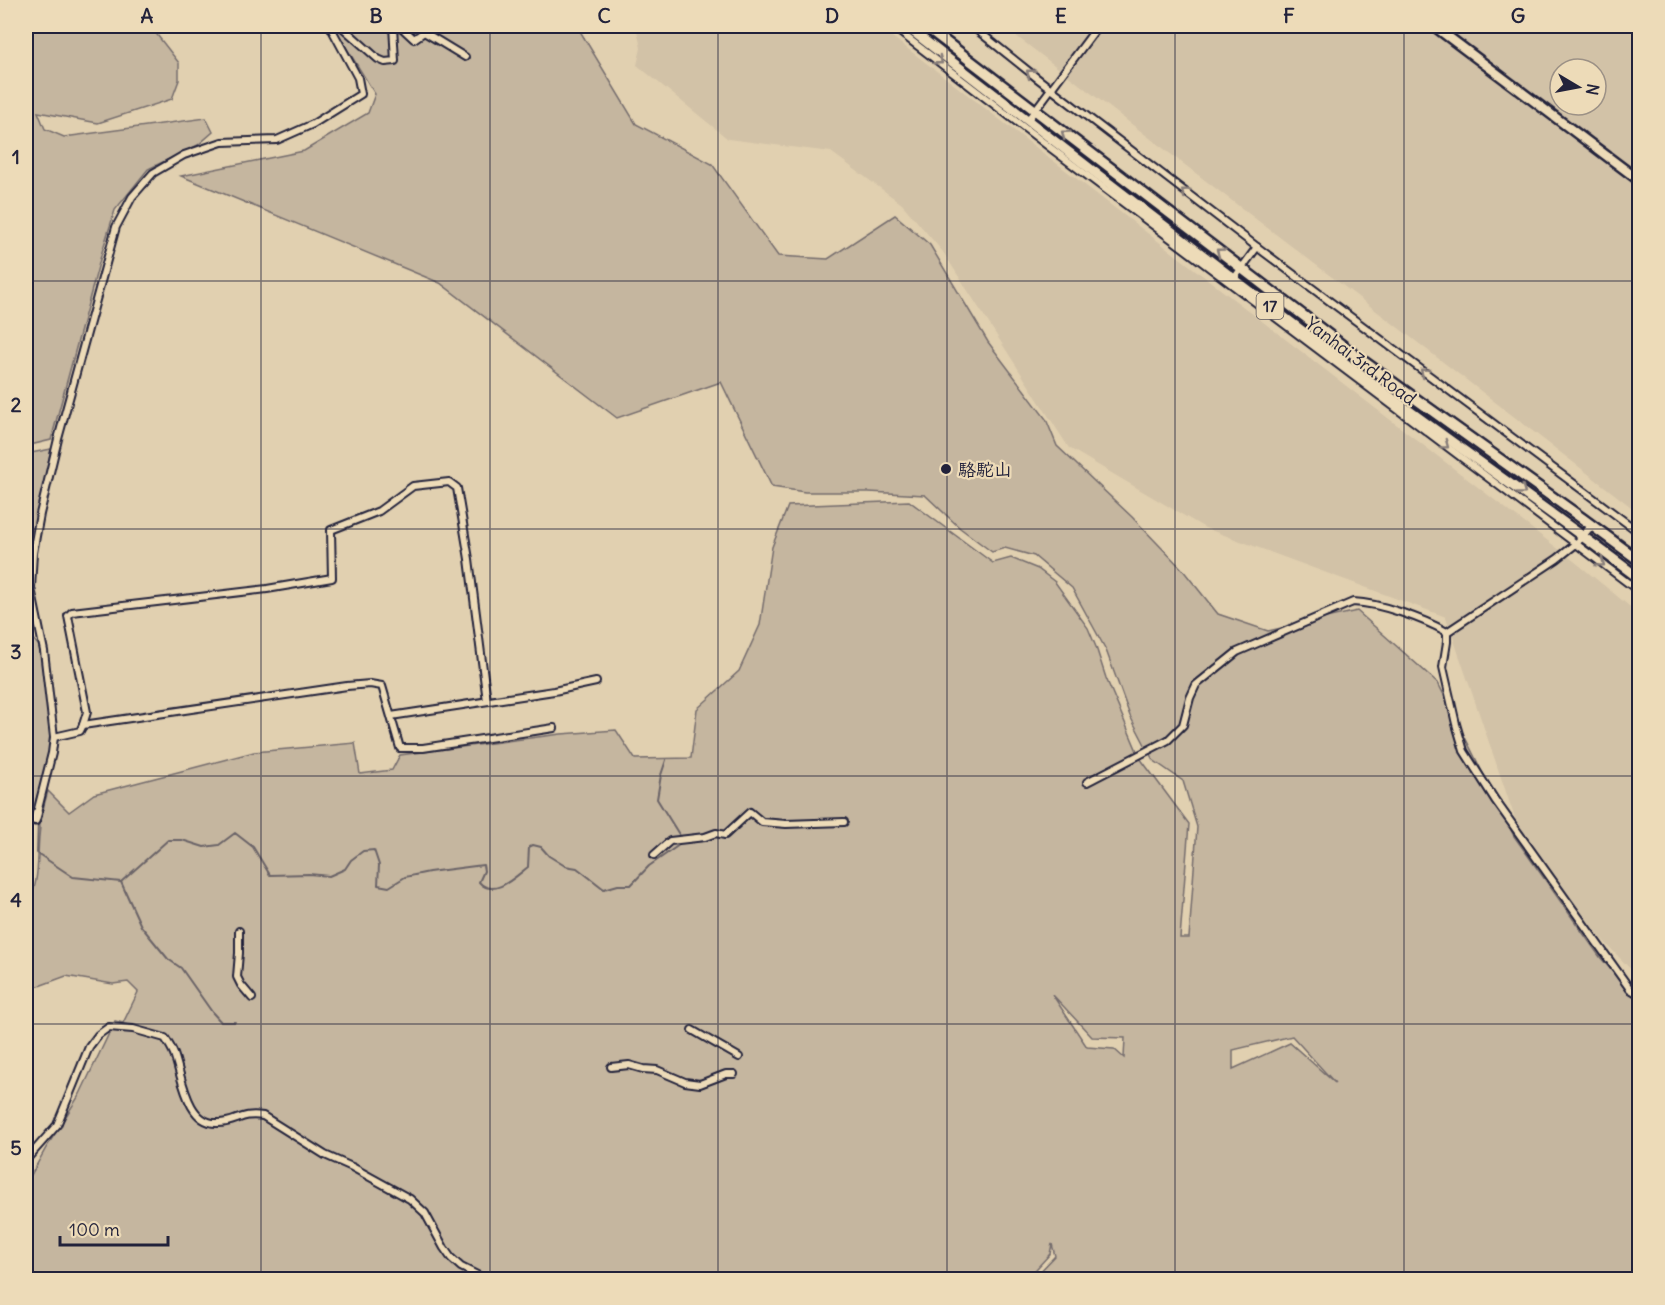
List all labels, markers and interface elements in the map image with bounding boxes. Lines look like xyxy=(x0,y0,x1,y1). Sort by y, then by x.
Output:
text: A xyxy=(141,3,154,28)
text: B xyxy=(369,3,383,28)
text: C xyxy=(597,3,611,28)
text: D xyxy=(825,3,839,28)
text: E xyxy=(1055,3,1067,28)
text: F xyxy=(1283,3,1295,28)
text: G xyxy=(1511,3,1525,28)
one-way arrow xyxy=(932,54,943,65)
north arrow xyxy=(1548,57,1608,117)
one-way arrow xyxy=(1026,69,1037,80)
text: N xyxy=(1582,82,1604,97)
one-way arrow xyxy=(1061,130,1072,141)
text: 1 xyxy=(12,144,20,169)
one-way arrow xyxy=(1180,188,1191,199)
one-way arrow xyxy=(1216,249,1227,260)
road number: 17 xyxy=(1256,293,1284,319)
street label: Yanhai 3rd Road xyxy=(1301,312,1421,410)
one-way arrow xyxy=(1420,368,1431,379)
text: 2 xyxy=(11,392,22,417)
one-way arrow xyxy=(1439,438,1450,449)
place label: 駱駝山 xyxy=(958,458,1012,481)
marker: 駱駝山 xyxy=(939,462,953,476)
one-way arrow xyxy=(1516,484,1527,495)
one-way arrow xyxy=(1594,556,1605,567)
text: 3 xyxy=(10,639,22,664)
text: 4 xyxy=(10,887,22,912)
text: 5 xyxy=(10,1135,22,1160)
scale bar xyxy=(60,1209,168,1247)
text: 100 m xyxy=(69,1218,120,1241)

